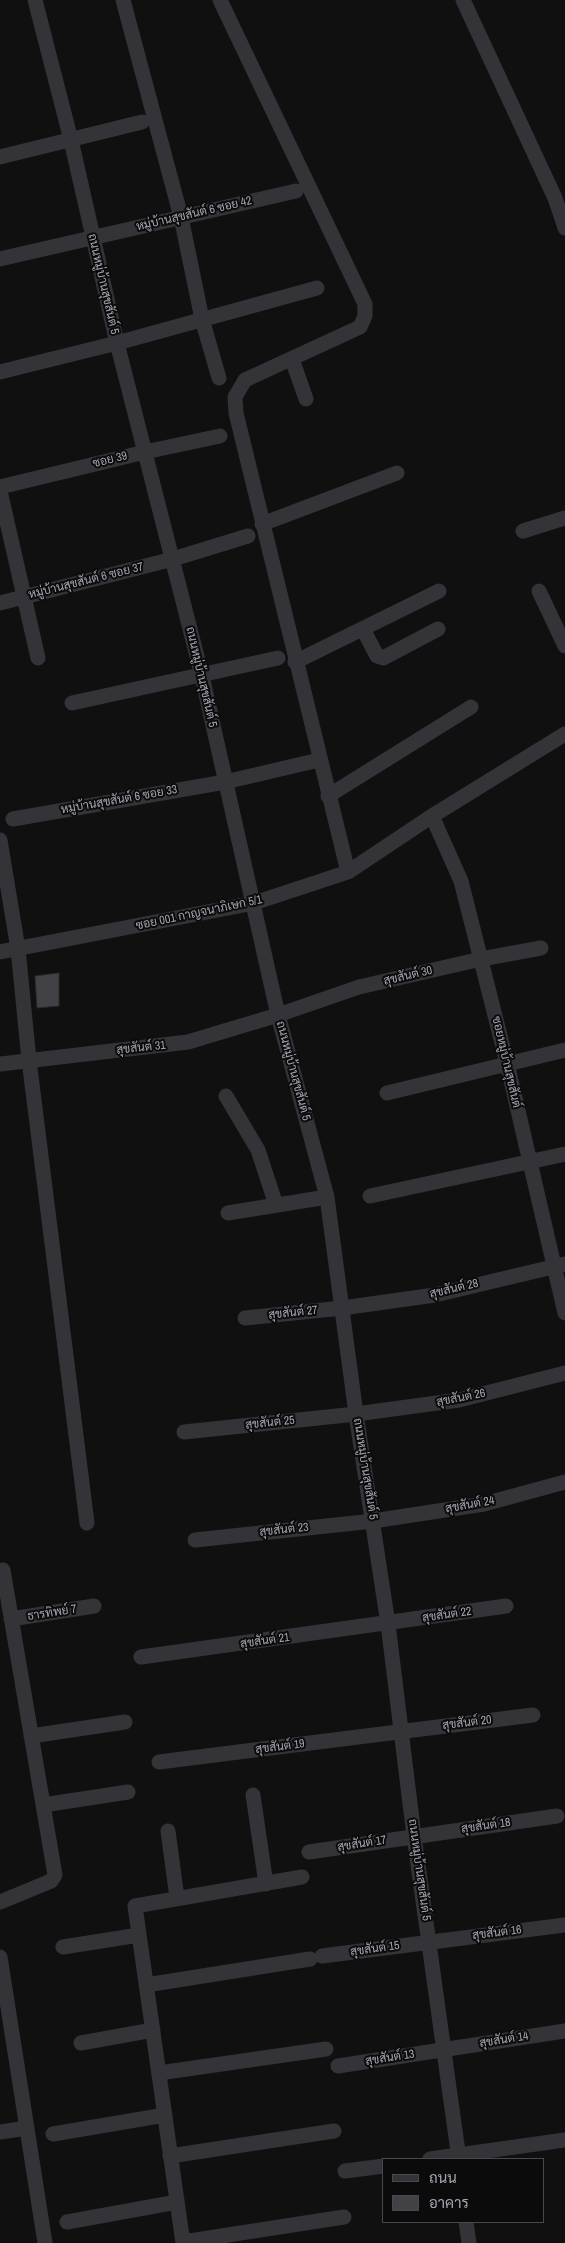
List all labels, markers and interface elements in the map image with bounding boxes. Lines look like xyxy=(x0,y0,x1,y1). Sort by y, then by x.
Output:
street label: หมู่บ้านสุขสันต์ 6 ซอย 42 xyxy=(135,194,253,234)
street label: ถนนหมู่บ้านสุขสันต์ 5 xyxy=(84,232,122,336)
street label: ซอย 39 xyxy=(91,449,129,471)
street label: หมู่บ้านสุขสันต์ 6 ซอย 37 xyxy=(27,560,145,602)
street label: ถนนหมู่บ้านสุขสันต์ 5 xyxy=(182,625,220,729)
street label: หมู่บ้านสุขสันต์ 6 ซอย 33 xyxy=(60,783,178,817)
street label: ซอย 001 กาญจนาภิเษก 5/1 xyxy=(135,893,263,933)
street label: สุขสันต์ 30 xyxy=(382,963,434,989)
street label: ซอยหมู่บ้านสุขสันต์ xyxy=(488,1015,524,1109)
street label: ถนนหมู่บ้านสุขสันต์ 5 xyxy=(273,1020,313,1122)
street label: สุขสันต์ 31 xyxy=(116,1038,166,1058)
street label: สุขสันต์ 28 xyxy=(428,1276,480,1302)
street label: สุขสันต์ 27 xyxy=(268,1303,318,1323)
street label: สุขสันต์ 26 xyxy=(435,1386,487,1410)
street label: สุขสันต์ 25 xyxy=(245,1413,295,1433)
street label: ถนนหมู่บ้านสุขสันต์ 5 xyxy=(350,1417,380,1521)
street label: สุขสันต์ 24 xyxy=(444,1494,496,1516)
street label: สุขสันต์ 23 xyxy=(259,1520,309,1540)
street label: ธารทิพย์ 7 xyxy=(26,1602,78,1624)
street label: สุขสันต์ 22 xyxy=(421,1604,473,1626)
street label: สุขสันต์ 21 xyxy=(239,1630,291,1652)
street label: สุขสันต์ 20 xyxy=(441,1713,493,1733)
street label: สุขสันต์ 19 xyxy=(254,1737,306,1757)
street label: สุขสันต์ 18 xyxy=(460,1815,512,1837)
street label: ถนนหมู่บ้านสุขสันต์ 5 xyxy=(405,1818,433,1922)
street label: สุขสันต์ 17 xyxy=(336,1833,388,1855)
street label: สุขสันต์ 16 xyxy=(471,1923,523,1943)
street label: สุขสันต์ 15 xyxy=(349,1938,401,1960)
street label: สุขสันต์ 14 xyxy=(478,2029,530,2051)
street label: สุขสันต์ 13 xyxy=(364,2047,416,2069)
legend xyxy=(382,2158,545,2223)
text: ถนน xyxy=(429,2167,457,2188)
text: อาคาร xyxy=(429,2192,469,2213)

